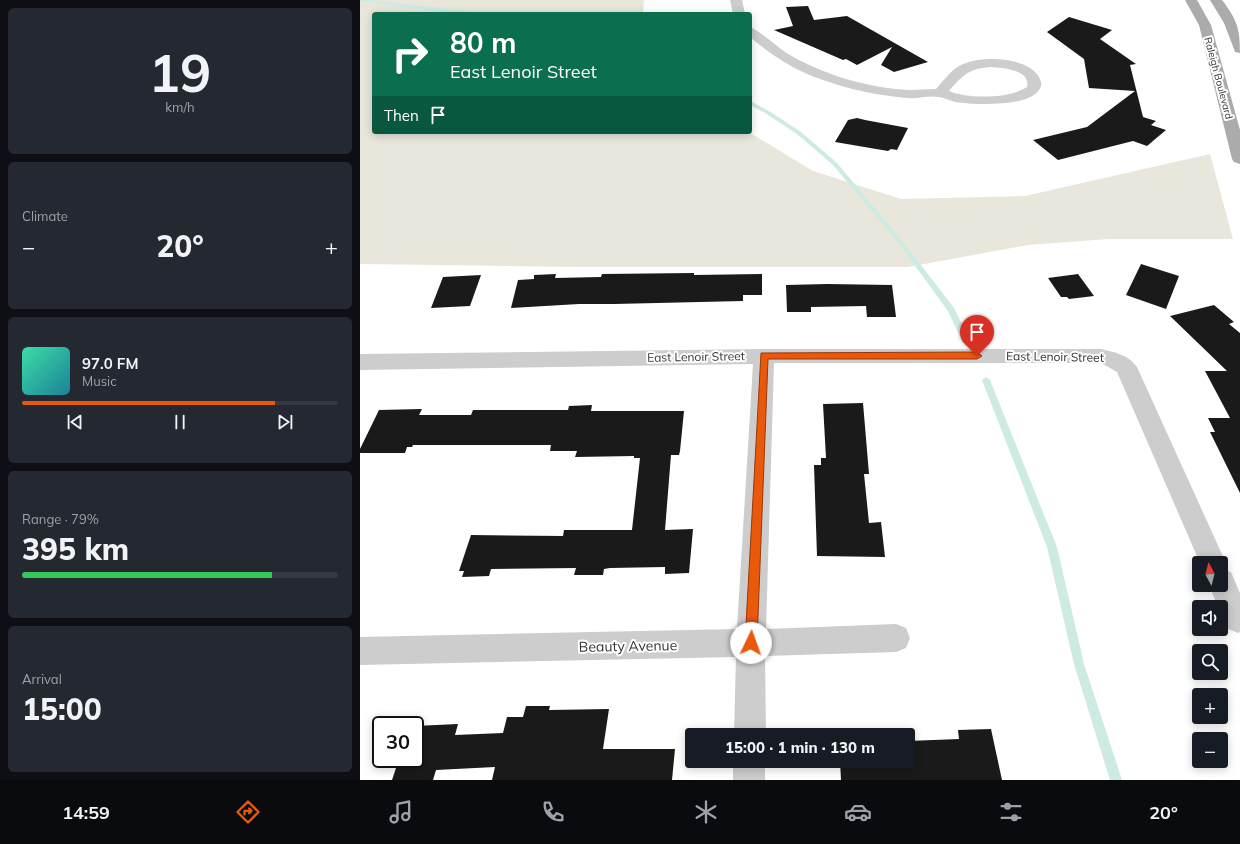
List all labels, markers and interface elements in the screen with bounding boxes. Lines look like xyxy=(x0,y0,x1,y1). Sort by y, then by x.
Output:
text: 80 m xyxy=(450,25,516,60)
icon: right xyxy=(384,28,436,80)
street label: Raleigh Boulevard xyxy=(1201,36,1236,121)
text: 19 xyxy=(149,40,211,105)
text: East Lenoir Street xyxy=(450,60,597,83)
text: km/h xyxy=(165,99,195,115)
icon: arrive xyxy=(427,104,449,126)
text: Then xyxy=(384,106,419,125)
text: Climate xyxy=(22,208,68,224)
text: 20° xyxy=(156,227,204,265)
text: − xyxy=(22,233,35,261)
text: + xyxy=(325,233,338,261)
pin xyxy=(960,315,994,356)
icon: arrive xyxy=(966,321,988,343)
street label: East Lenoir Street xyxy=(647,348,745,365)
street label: East Lenoir Street xyxy=(1006,348,1104,365)
text: 97.0 FM xyxy=(82,354,138,373)
text: Music xyxy=(82,373,117,389)
icon: previous xyxy=(64,411,86,433)
icon: pause xyxy=(169,411,191,433)
icon: next xyxy=(274,411,296,433)
text: Range · 79% xyxy=(22,511,99,527)
text: 395 km xyxy=(22,530,129,568)
north arrow xyxy=(1192,556,1228,592)
map controls xyxy=(1192,556,1228,768)
button: sound xyxy=(1192,600,1228,636)
position arrow xyxy=(730,622,772,664)
street label: Beauty Avenue xyxy=(579,636,677,656)
button: search xyxy=(1192,644,1228,680)
text: Arrival xyxy=(22,671,62,687)
button: + xyxy=(1192,688,1228,724)
text: 15:00 xyxy=(22,690,102,728)
speed limit sign: 30 xyxy=(372,716,424,768)
button: − xyxy=(1192,732,1228,768)
text: 15:00 · 1 min · 130 m xyxy=(725,738,875,757)
icon: directions xyxy=(234,798,262,826)
icon: music xyxy=(387,798,415,826)
icon: phone xyxy=(539,798,567,826)
icon: climate xyxy=(692,798,720,826)
icon: car xyxy=(844,798,872,826)
icon: filters xyxy=(997,798,1025,826)
text: 14:59 xyxy=(62,801,110,824)
text: 20° xyxy=(1149,801,1178,824)

